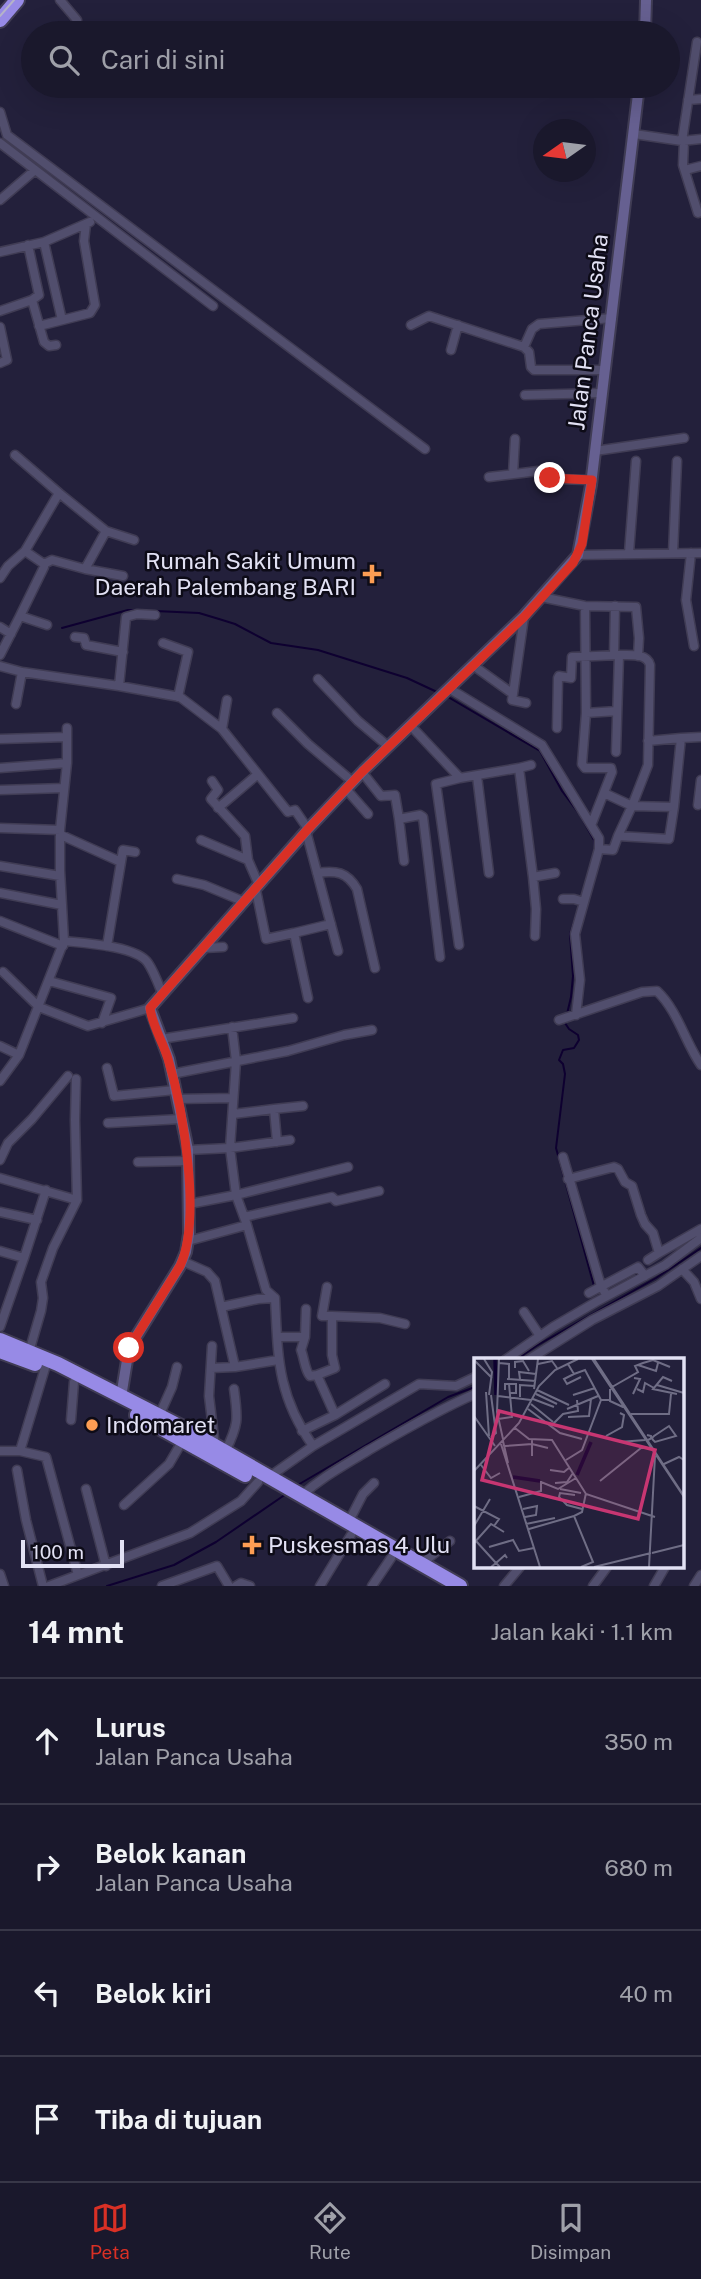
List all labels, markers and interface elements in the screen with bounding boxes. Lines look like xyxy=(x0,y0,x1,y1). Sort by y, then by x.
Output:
search box xyxy=(21,21,680,98)
icon: search xyxy=(45,41,83,79)
text: Cari di sini xyxy=(101,44,225,75)
north arrow xyxy=(533,119,596,182)
street label: Jalan Panca Usaha xyxy=(562,232,613,432)
route end xyxy=(534,462,565,493)
place label: Rumah Sakit Umum Daerah Palembang BARI xyxy=(95,547,356,600)
marker: Rumah Sakit Umum Daerah Palembang BARI xyxy=(362,564,382,584)
route start xyxy=(113,1332,144,1363)
inset map xyxy=(474,1358,684,1568)
place label: Indomaret xyxy=(106,1411,215,1438)
marker: Indomaret xyxy=(84,1417,100,1433)
place label: Puskesmas 4 Ulu xyxy=(268,1531,450,1558)
marker: Puskesmas 4 Ulu xyxy=(242,1535,262,1555)
scale bar xyxy=(21,1537,124,1569)
text: 100 m xyxy=(32,1541,84,1563)
text: 14 mnt xyxy=(28,1614,124,1650)
text: Jalan kaki · 1.1 km xyxy=(490,1618,673,1645)
text: Lurus xyxy=(95,1712,166,1743)
icon: ahead xyxy=(28,1722,66,1760)
text: 350 m xyxy=(604,1728,673,1755)
text: Jalan Panca Usaha xyxy=(95,1743,293,1770)
text: Belok kanan xyxy=(95,1838,246,1869)
icon: right xyxy=(28,1848,66,1886)
text: 680 m xyxy=(605,1854,673,1881)
text: Jalan Panca Usaha xyxy=(95,1869,293,1896)
icon: left xyxy=(28,1974,66,2012)
text: Belok kiri xyxy=(95,1978,211,2009)
text: 40 m xyxy=(619,1980,673,2007)
icon: arrive xyxy=(28,2100,66,2138)
text: Tiba di tujuan xyxy=(95,2104,262,2135)
tab: Peta xyxy=(90,2199,130,2263)
tab: Rute xyxy=(309,2199,351,2263)
tab: Disimpan xyxy=(530,2199,611,2263)

